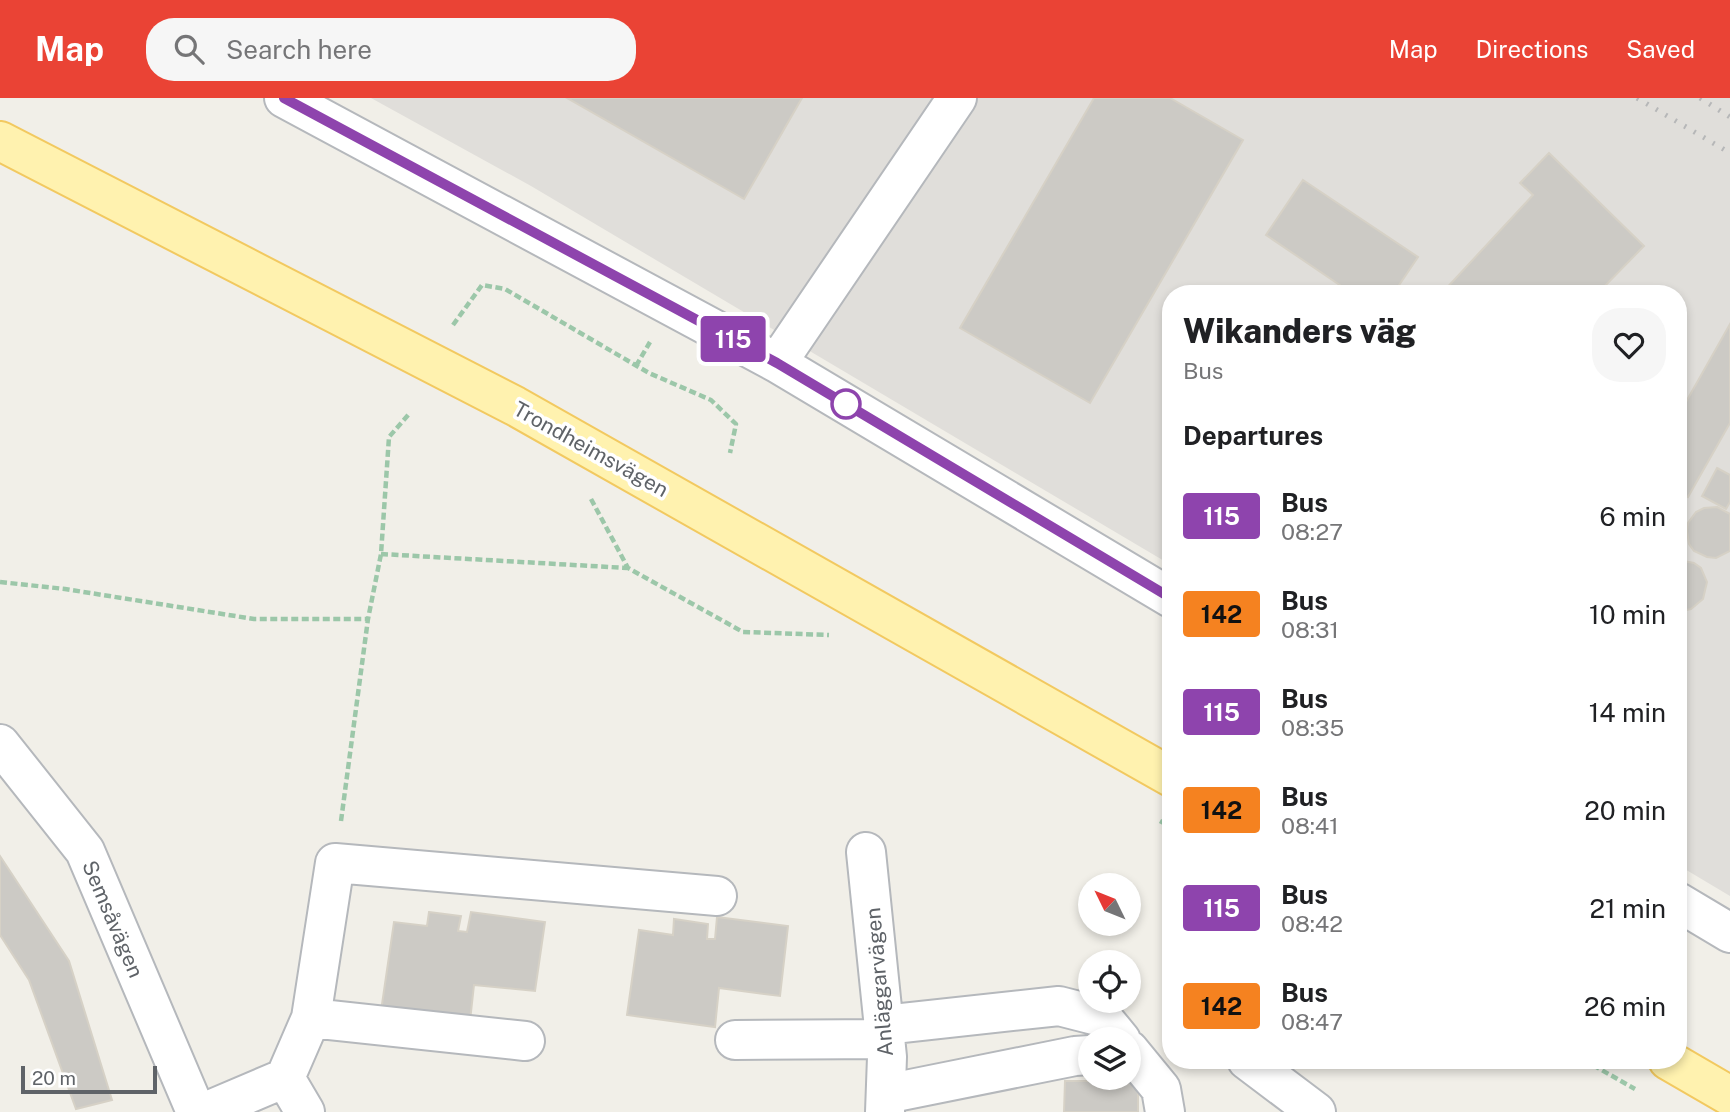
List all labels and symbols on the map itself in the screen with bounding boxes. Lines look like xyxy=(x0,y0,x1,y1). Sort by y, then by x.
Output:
line badge: 115 xyxy=(693,316,773,362)
unlabelled marker xyxy=(831,389,861,419)
street label: Trondheimsvägen xyxy=(509,396,673,502)
street label: Semsåvägen xyxy=(77,857,149,981)
north arrow xyxy=(1078,873,1141,936)
street label: Anläggarvägen xyxy=(860,907,898,1057)
scale bar xyxy=(21,1063,158,1095)

